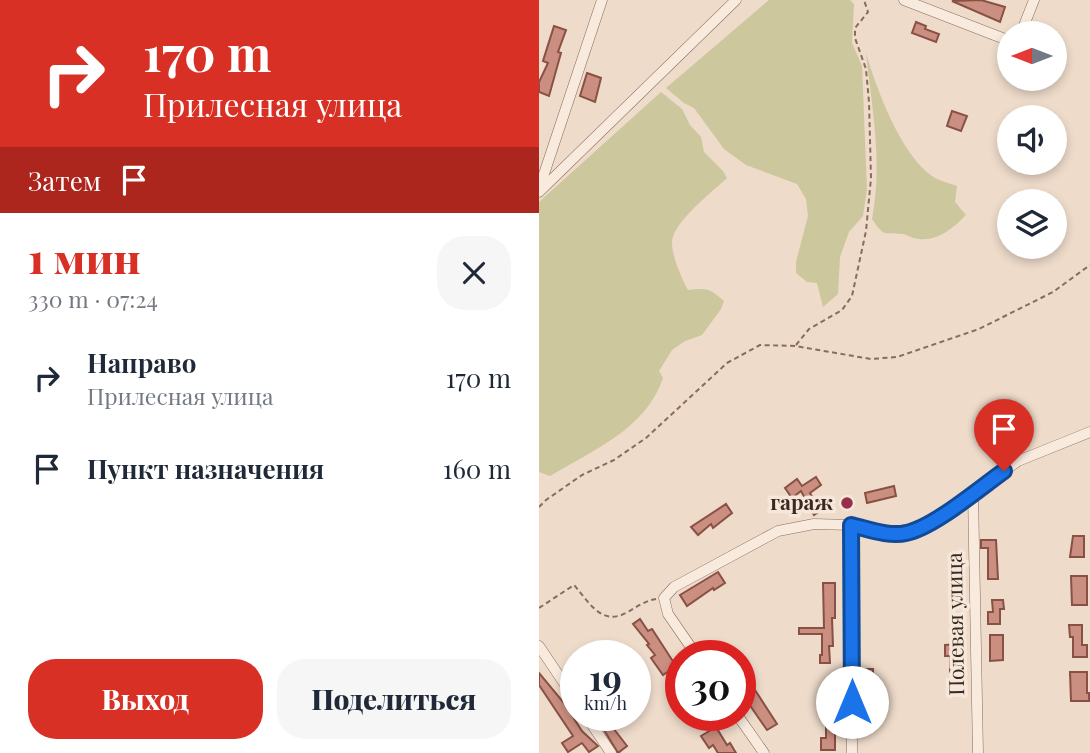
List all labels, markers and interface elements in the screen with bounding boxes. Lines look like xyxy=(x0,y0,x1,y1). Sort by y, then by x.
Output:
text: 170 m xyxy=(143,19,271,84)
north arrow xyxy=(997,21,1067,91)
map controls xyxy=(997,21,1067,259)
icon: right xyxy=(28,28,119,119)
text: Прилесная улица xyxy=(143,82,402,125)
button: sound xyxy=(997,105,1067,175)
icon: arrive xyxy=(115,161,153,199)
text: Затем xyxy=(28,163,101,198)
button: layers xyxy=(997,189,1067,259)
text: 1 мин xyxy=(28,229,141,285)
button: close xyxy=(437,236,511,310)
text: 330 m · 07:24 xyxy=(28,283,158,314)
text: Направо xyxy=(87,345,196,380)
icon: right xyxy=(28,359,66,397)
text: 170 m xyxy=(446,360,511,395)
text: Прилесная улица xyxy=(87,380,273,411)
pin xyxy=(974,399,1034,471)
icon: arrive xyxy=(985,410,1023,448)
icon: arrive xyxy=(28,450,66,488)
text: Пункт назначения xyxy=(87,451,324,486)
text: 160 m xyxy=(443,451,511,486)
place label: гараж xyxy=(770,487,833,515)
marker: гараж xyxy=(839,495,855,511)
street label: Полевая улица xyxy=(939,552,969,696)
speed limit sign: 30 xyxy=(665,640,756,731)
text: 19 xyxy=(589,653,622,700)
button: Выход xyxy=(28,659,263,739)
button: Поделиться xyxy=(277,659,511,739)
position arrow xyxy=(815,665,889,739)
text: km/h xyxy=(584,691,627,715)

